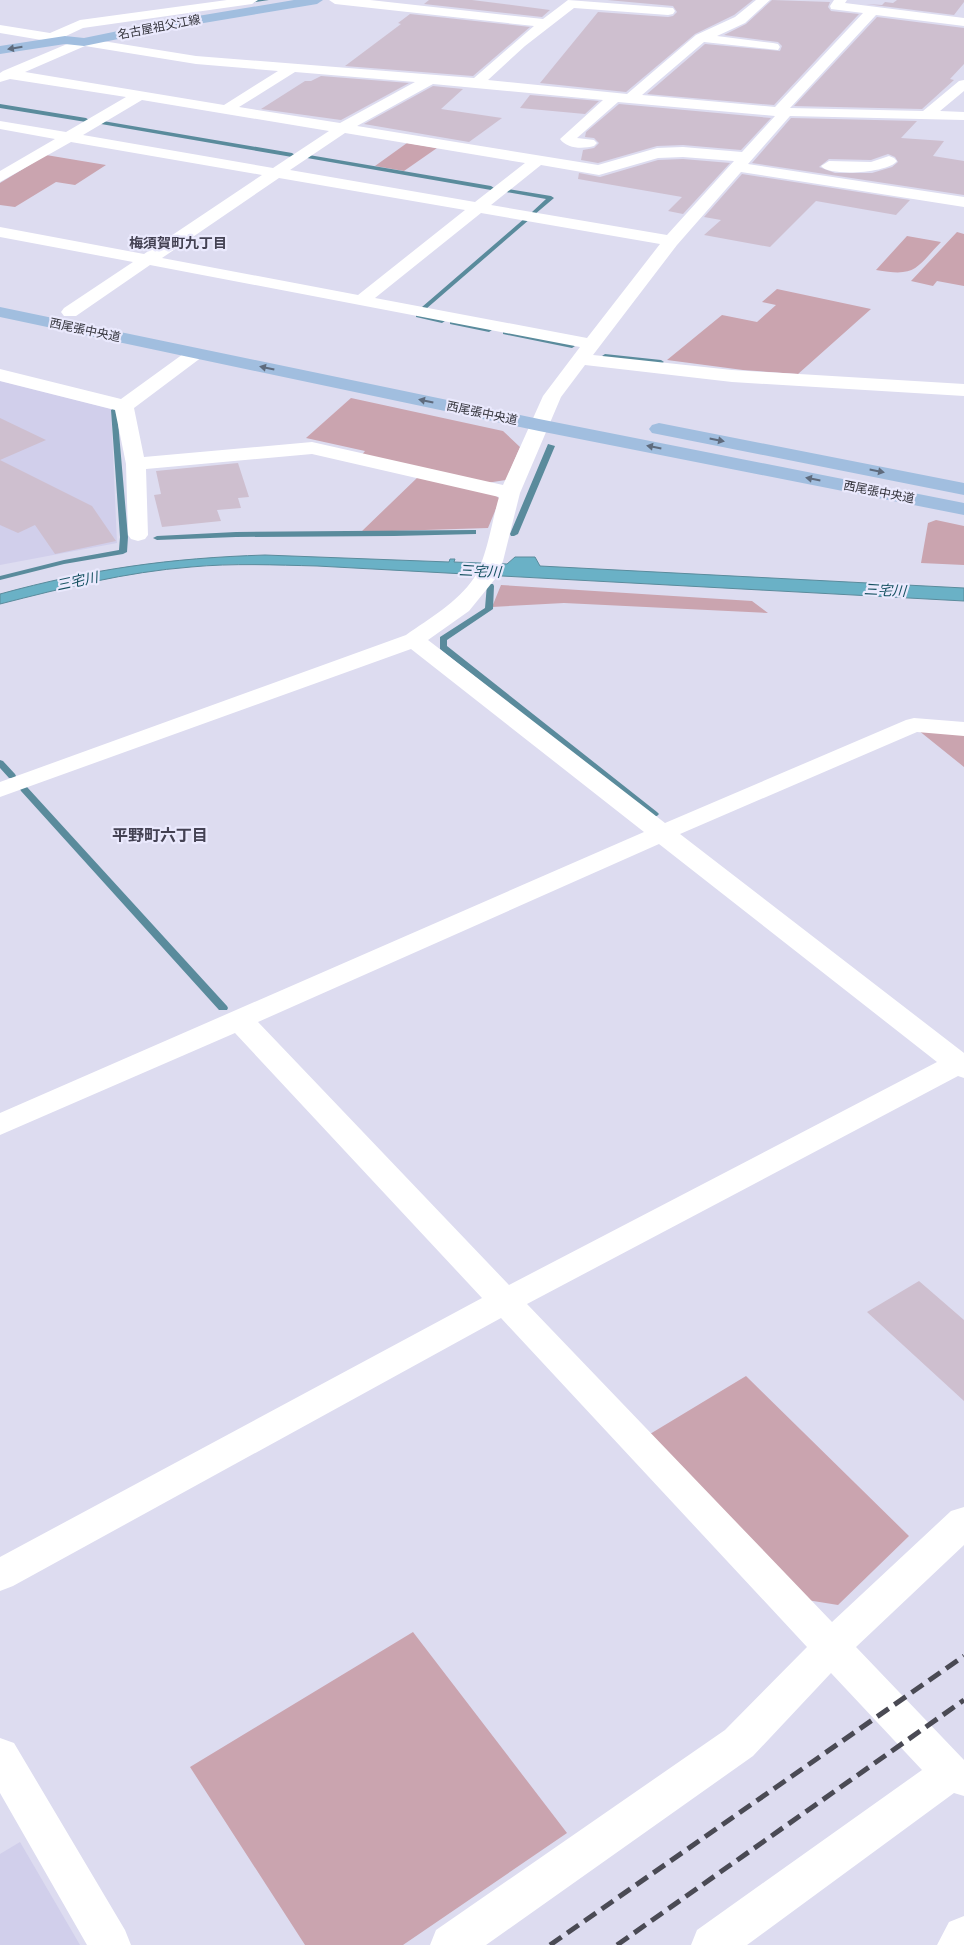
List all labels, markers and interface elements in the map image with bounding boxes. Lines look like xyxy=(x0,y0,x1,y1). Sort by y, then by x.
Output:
street label: 名古屋祖父江線 xyxy=(116,11,202,42)
one-way arrow xyxy=(7,44,23,52)
district label: 梅須賀町九丁目 xyxy=(129,234,227,252)
street label: 西尾張中央道 xyxy=(48,315,122,344)
one-way arrow xyxy=(259,364,275,372)
one-way arrow xyxy=(418,397,434,405)
street label: 西尾張中央道 xyxy=(445,398,519,427)
one-way arrow xyxy=(710,437,726,445)
one-way arrow xyxy=(645,443,661,451)
one-way arrow xyxy=(869,467,884,475)
one-way arrow xyxy=(805,475,821,483)
street label: 西尾張中央道 xyxy=(842,477,916,506)
water label: 三宅川 xyxy=(459,561,503,581)
water label: 三宅川 xyxy=(55,567,101,594)
water label: 三宅川 xyxy=(864,580,908,600)
district label: 平野町六丁目 xyxy=(112,825,208,845)

